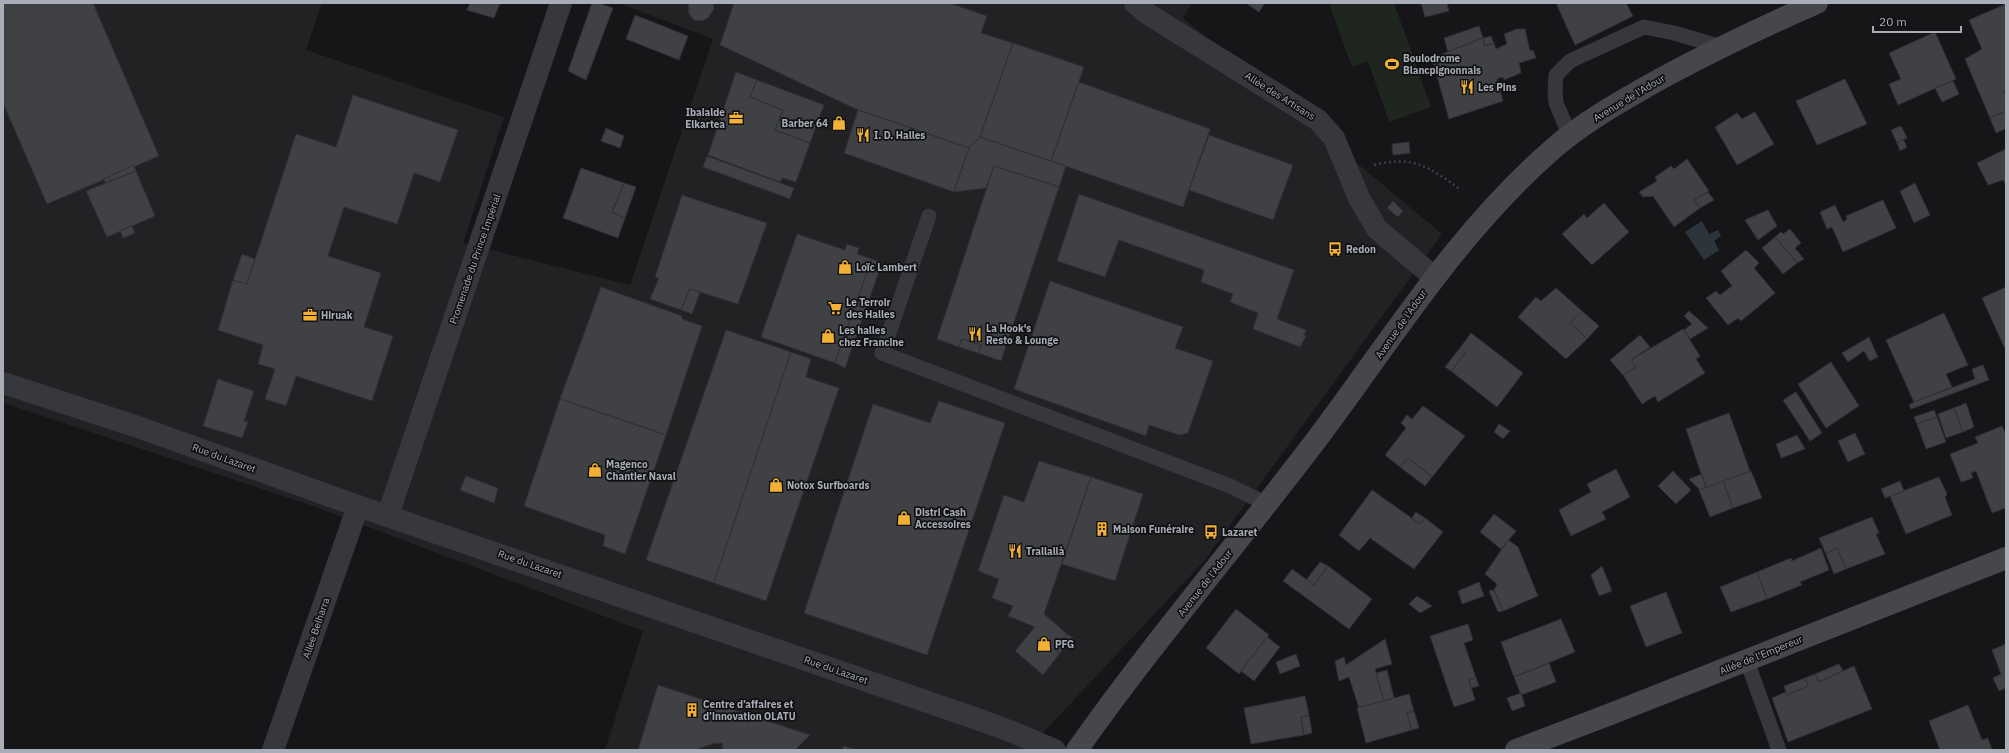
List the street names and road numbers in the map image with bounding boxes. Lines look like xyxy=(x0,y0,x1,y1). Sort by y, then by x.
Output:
street label: Allée des Artisans xyxy=(1242,69,1318,123)
street label: Avenue de l'Adour xyxy=(1591,71,1667,124)
street label: Promenade du Prince Impérial xyxy=(447,192,504,326)
street label: Avenue de l'Adour xyxy=(1372,287,1430,361)
street label: Rue du Lazaret xyxy=(190,440,258,476)
street label: Rue du Lazaret xyxy=(496,547,564,581)
street label: Avenue de l'Adour xyxy=(1175,547,1235,619)
street label: Allée Belharra xyxy=(300,595,333,660)
street label: Allée de l'Empereur xyxy=(1718,632,1805,678)
street label: Rue du Lazaret xyxy=(802,653,870,687)

